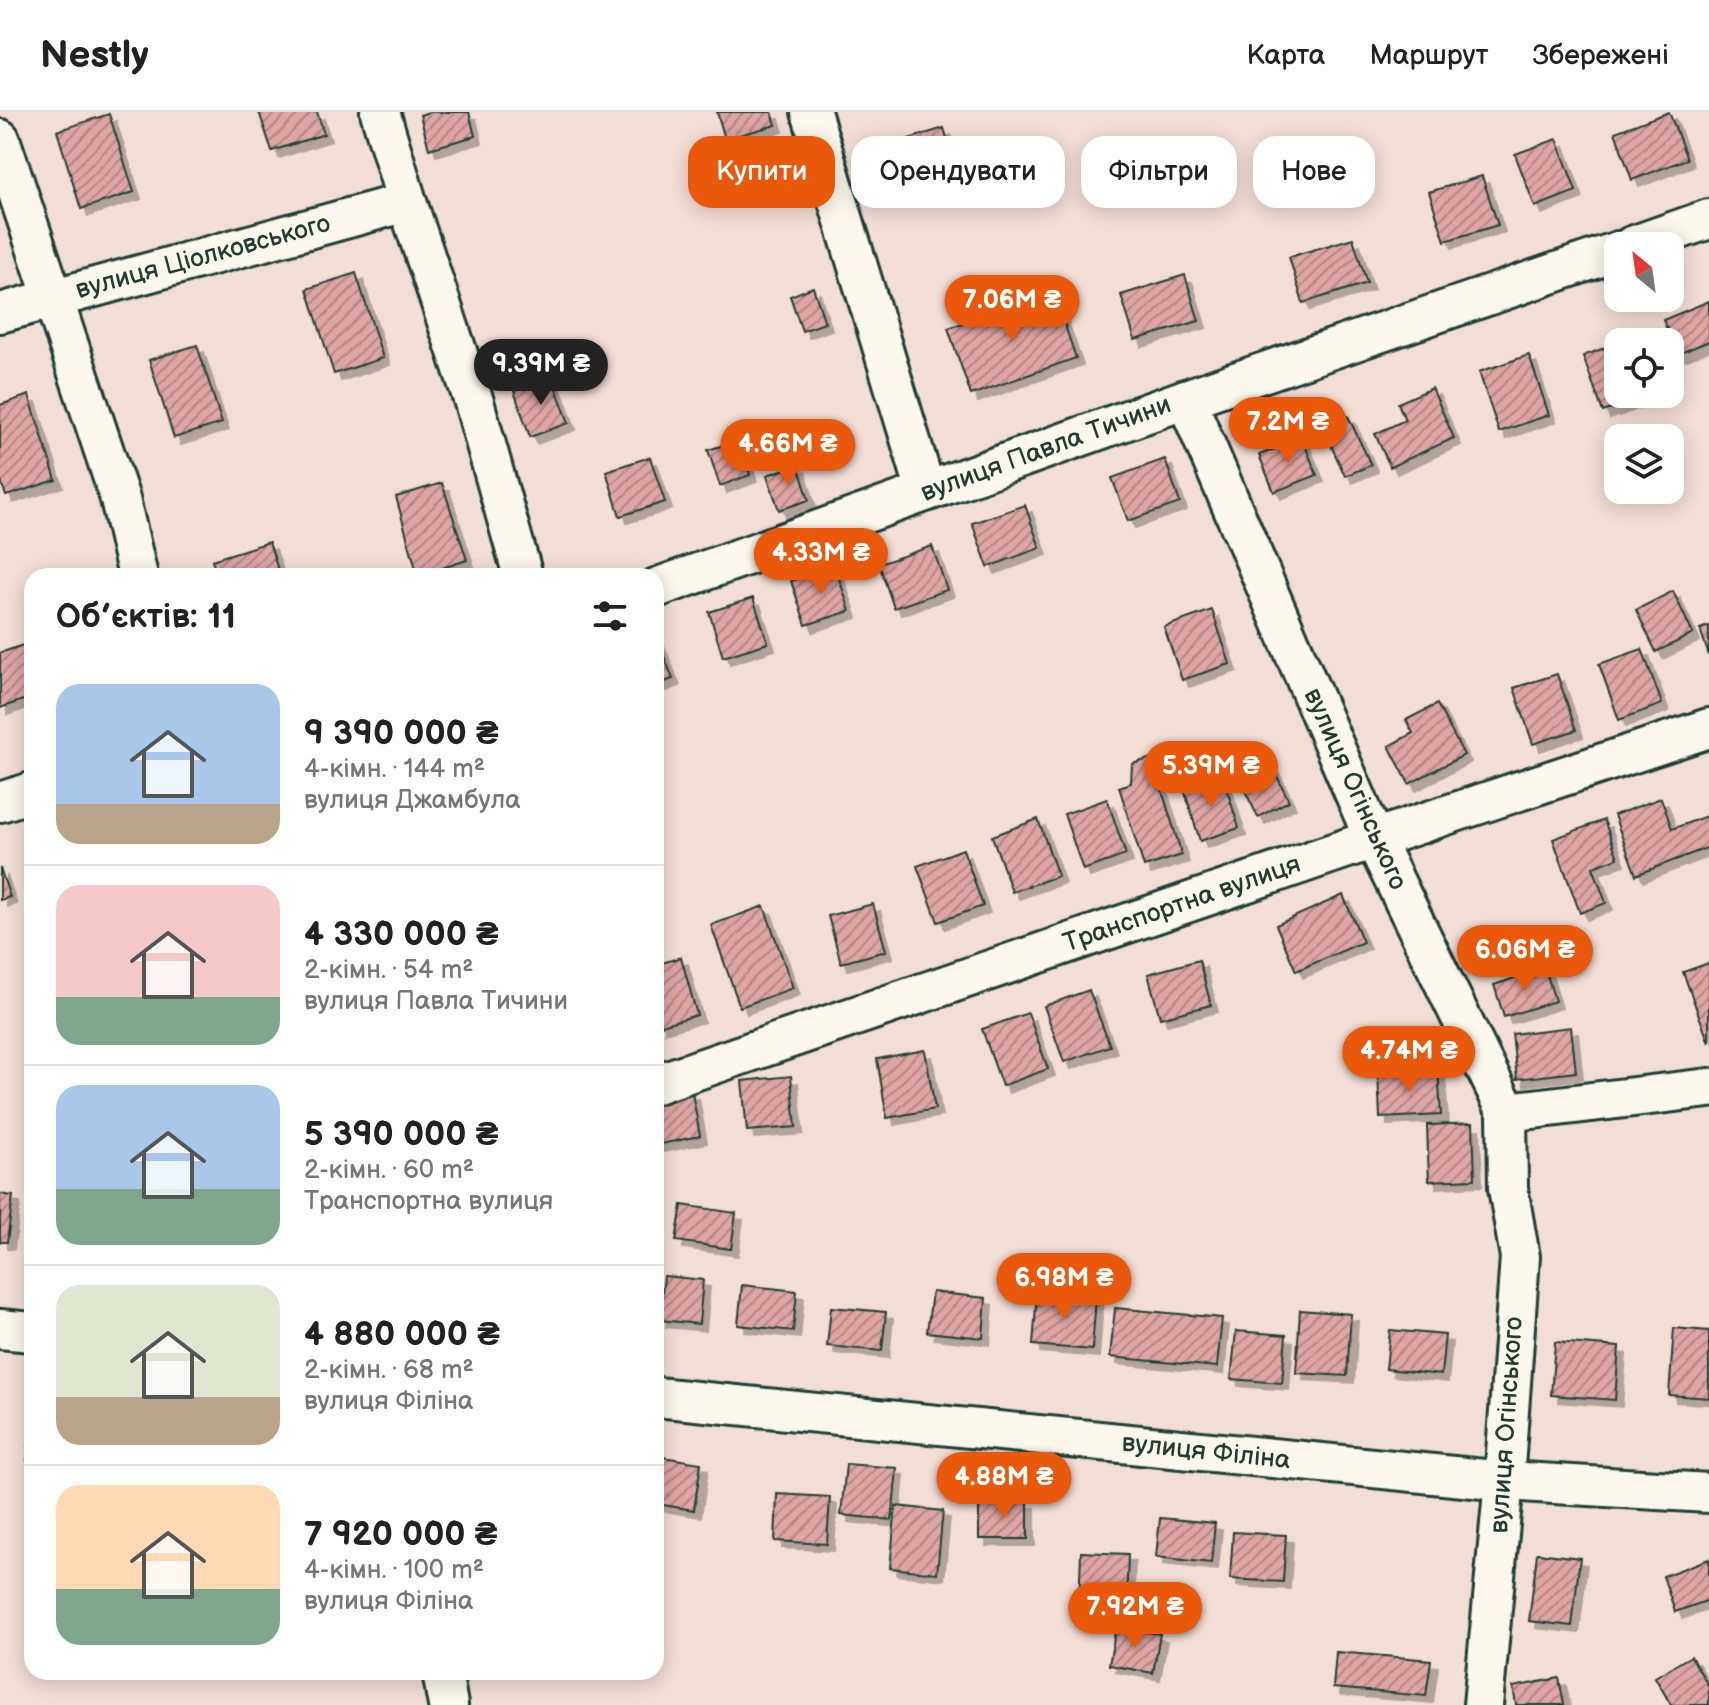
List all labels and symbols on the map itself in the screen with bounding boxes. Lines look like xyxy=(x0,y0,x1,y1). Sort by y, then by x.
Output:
street label: вулиця Ціолковського xyxy=(72,208,334,306)
north arrow xyxy=(1604,232,1684,312)
pin: 7.06M ₴ xyxy=(938,275,1086,343)
pin: 9.39M ₴ xyxy=(467,339,615,407)
street label: вулиця Павла Тичини xyxy=(917,389,1175,509)
pin: 7.2M ₴ xyxy=(1223,397,1353,465)
pin: 4.66M ₴ xyxy=(714,419,862,487)
pin: 4.33M ₴ xyxy=(747,528,895,596)
street label: вулиця Огінського xyxy=(1297,683,1413,895)
pin: 5.39M ₴ xyxy=(1137,741,1285,809)
street label: Транспортна вулиця xyxy=(1059,849,1305,959)
pin: 6.06M ₴ xyxy=(1451,925,1599,993)
pin: 4.74M ₴ xyxy=(1335,1026,1483,1094)
pin: 6.98M ₴ xyxy=(990,1253,1138,1321)
street label: вулиця Огінського xyxy=(1484,1316,1530,1534)
street label: вулиця Філіна xyxy=(1120,1428,1292,1476)
pin: 4.88M ₴ xyxy=(930,1452,1078,1520)
pin: 7.92M ₴ xyxy=(1061,1582,1209,1650)

